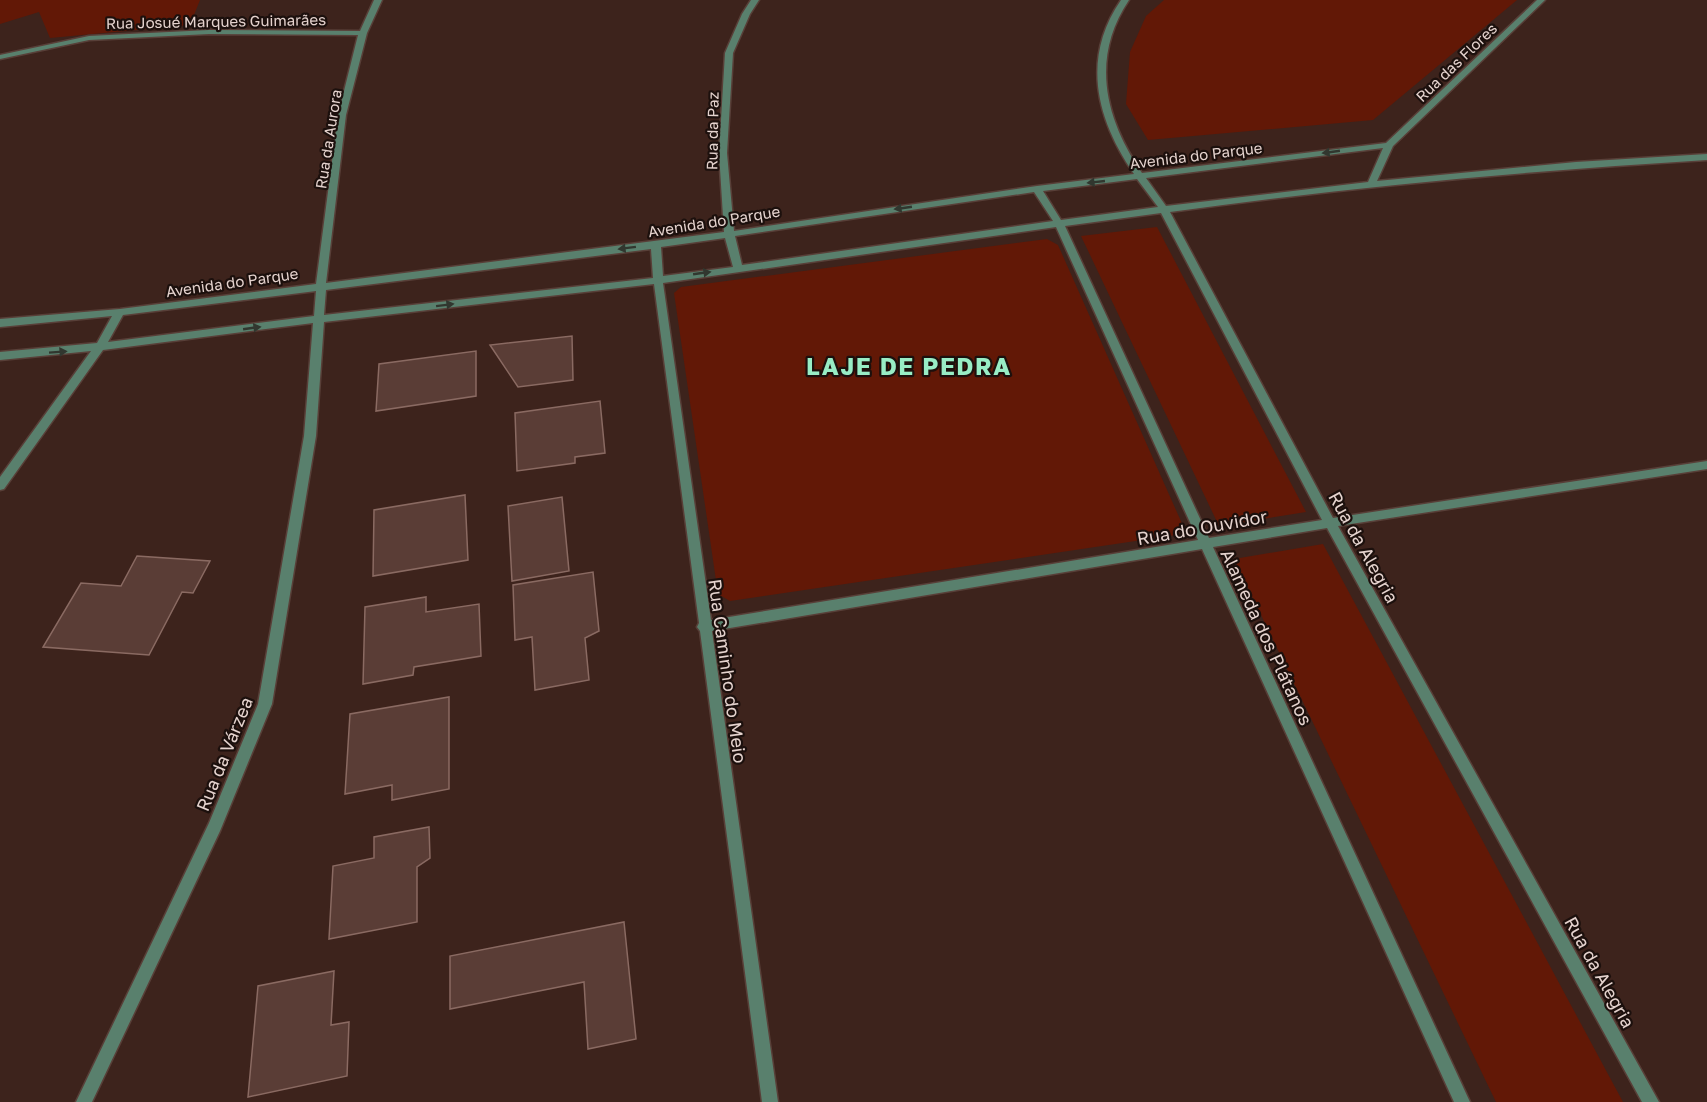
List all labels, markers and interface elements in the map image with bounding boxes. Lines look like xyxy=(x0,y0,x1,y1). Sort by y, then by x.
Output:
street label: Rua Josué Marques Guimarães xyxy=(106,10,326,32)
street label: Rua das Flores xyxy=(1412,19,1500,105)
street label: Rua da Aurora xyxy=(311,88,345,190)
street label: Rua da Paz xyxy=(702,91,722,170)
street label: Avenida do Parque xyxy=(1129,138,1264,172)
one-way arrow xyxy=(1322,148,1341,157)
one-way arrow xyxy=(1087,177,1106,187)
street label: Avenida do Parque xyxy=(647,202,782,240)
one-way arrow xyxy=(893,204,912,213)
one-way arrow xyxy=(617,244,636,253)
street label: Avenida do Parque xyxy=(165,264,300,300)
one-way arrow xyxy=(692,269,711,278)
one-way arrow xyxy=(436,300,455,309)
one-way arrow xyxy=(242,323,261,333)
one-way arrow xyxy=(49,347,68,356)
district label: LAJE DE PEDRA xyxy=(806,351,1012,380)
street label: Rua da Alegria xyxy=(1324,487,1404,607)
street label: Rua do Ouvidor xyxy=(1135,505,1269,549)
street label: Alameda dos Plátanos xyxy=(1216,545,1318,729)
street label: Rua Caminho do Meio xyxy=(704,577,752,765)
street label: Rua da Várzea xyxy=(191,694,257,814)
street label: Rua da Alegria xyxy=(1560,912,1640,1032)

